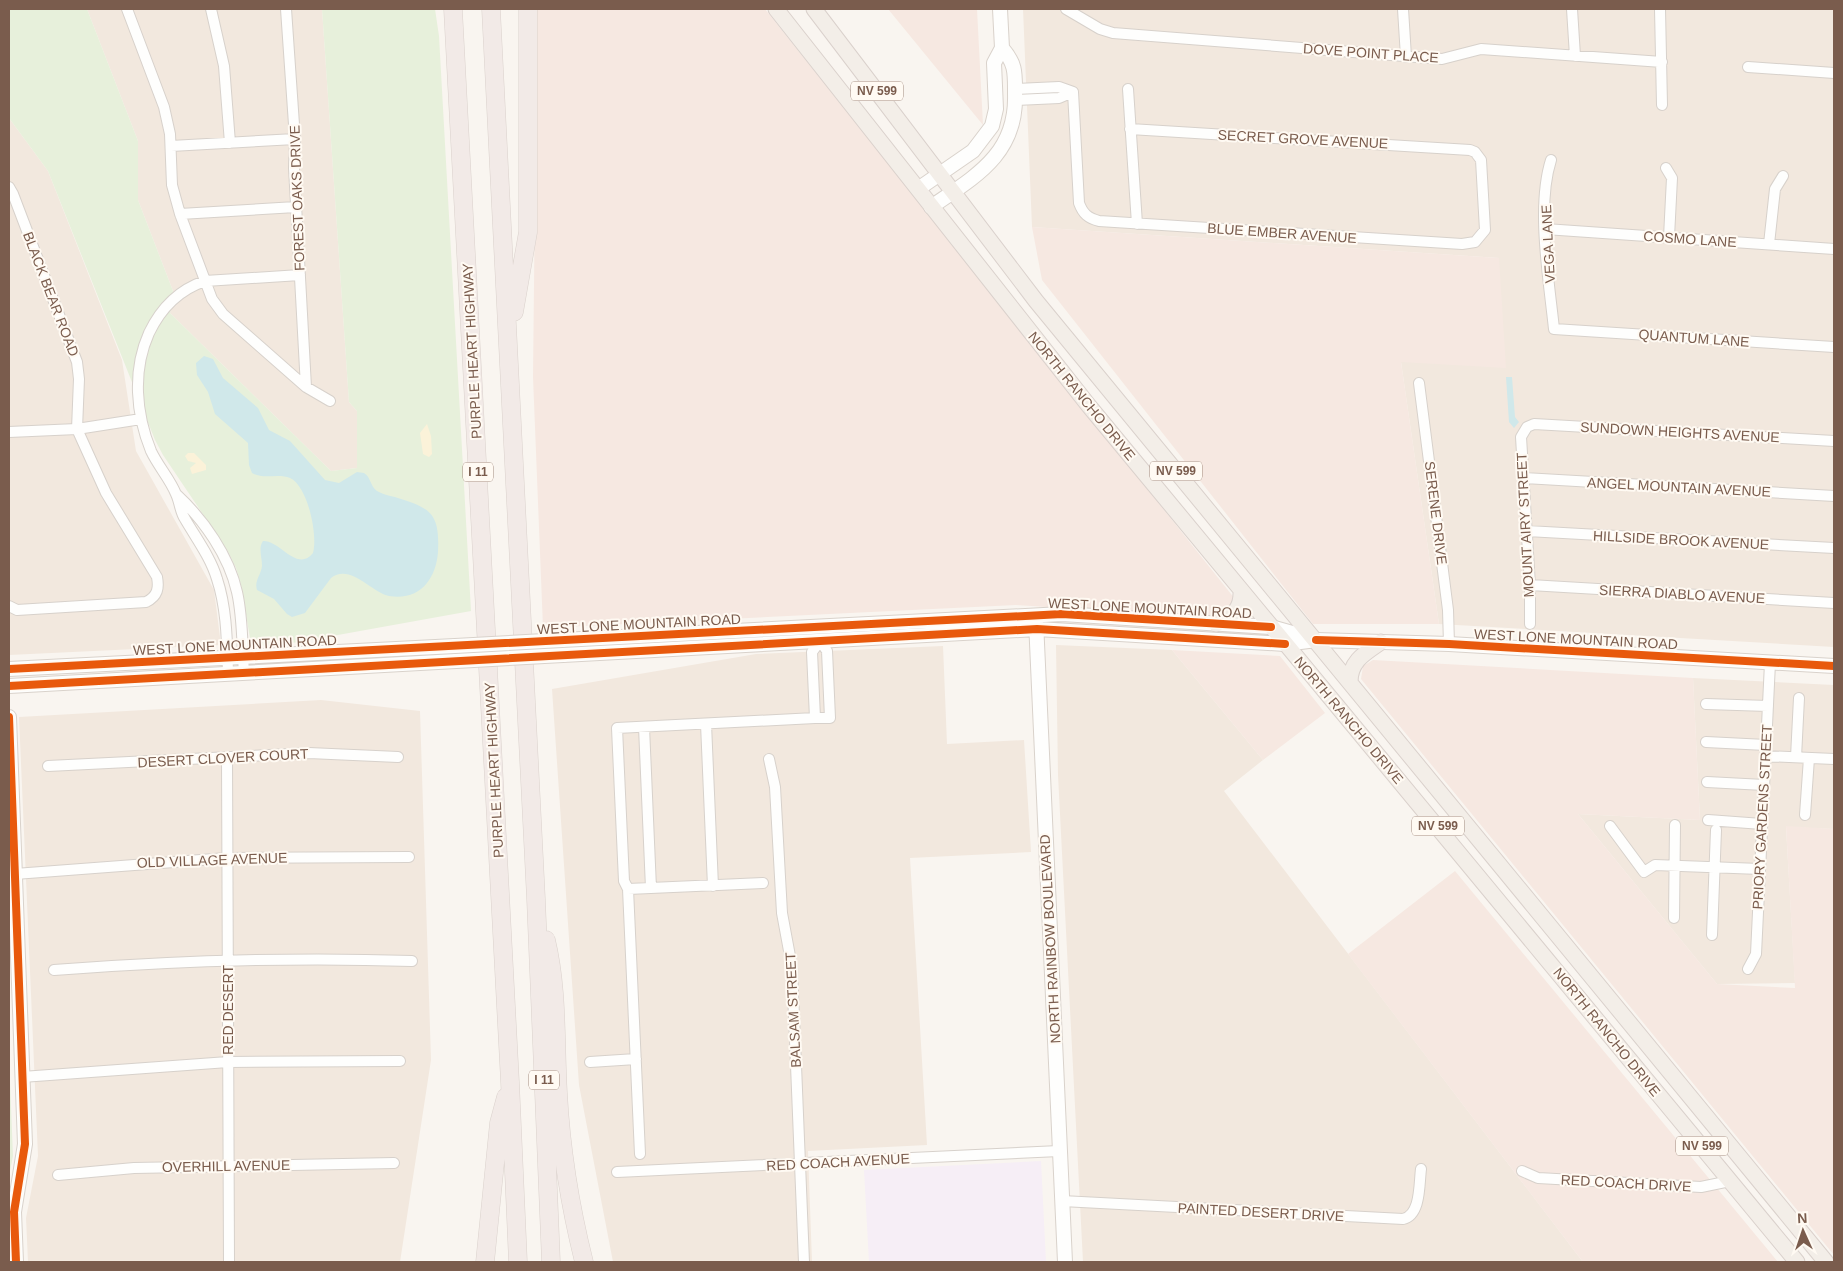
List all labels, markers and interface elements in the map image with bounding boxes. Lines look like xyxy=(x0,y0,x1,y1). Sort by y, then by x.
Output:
street label: DOVE POINT PLACE xyxy=(1303,40,1439,66)
road number: NV 599 xyxy=(851,82,903,100)
street label: FOREST OAKS DRIVE xyxy=(286,125,308,271)
street label: SECRET GROVE AVENUE xyxy=(1217,127,1389,151)
street label: VEGA LANE xyxy=(1538,204,1558,284)
street label: BLUE EMBER AVENUE xyxy=(1207,220,1357,246)
street label: COSMO LANE xyxy=(1643,228,1737,250)
street label: BLACK BEAR ROAD xyxy=(20,229,82,359)
street label: PURPLE HEART HIGHWAY xyxy=(459,262,485,439)
street label: QUANTUM LANE xyxy=(1638,326,1750,350)
street label: NORTH RANCHO DRIVE xyxy=(1025,328,1139,464)
street label: SUNDOWN HEIGHTS AVENUE xyxy=(1580,419,1780,445)
street label: MOUNT AIRY STREET xyxy=(1513,451,1537,598)
street label: SERENE DRIVE xyxy=(1422,460,1450,566)
road number: I 11 xyxy=(463,462,493,482)
road number: NV 599 xyxy=(1150,462,1202,481)
street label: ANGEL MOUNTAIN AVENUE xyxy=(1587,474,1771,500)
street label: HILLSIDE BROOK AVENUE xyxy=(1593,527,1769,553)
street label: SIERRA DIABLO AVENUE xyxy=(1599,582,1765,606)
street label: WEST LONE MOUNTAIN ROAD xyxy=(1048,595,1252,621)
street label: WEST LONE MOUNTAIN ROAD xyxy=(537,611,741,637)
street label: WEST LONE MOUNTAIN ROAD xyxy=(1474,626,1678,652)
street label: WEST LONE MOUNTAIN ROAD xyxy=(133,632,337,658)
street label: NORTH RANCHO DRIVE xyxy=(1291,653,1407,787)
street label: PURPLE HEART HIGHWAY xyxy=(481,681,507,858)
street label: PRIORY GARDENS STREET xyxy=(1749,724,1775,910)
street label: DESERT CLOVER COURT xyxy=(137,746,309,770)
road number: NV 599 xyxy=(1412,816,1464,836)
street label: NORTH RAINBOW BOULEVARD xyxy=(1037,834,1063,1044)
street label: OLD VILLAGE AVENUE xyxy=(136,849,288,871)
street label: BALSAM STREET xyxy=(782,951,804,1068)
street label: NORTH RANCHO DRIVE xyxy=(1550,964,1664,1100)
street label: RED DESERT xyxy=(220,965,236,1055)
road number: I 11 xyxy=(529,1070,559,1090)
road number: NV 599 xyxy=(1676,1136,1728,1156)
street label: RED COACH AVENUE xyxy=(766,1150,910,1174)
street label: OVERHILL AVENUE xyxy=(162,1157,290,1175)
street label: RED COACH DRIVE xyxy=(1560,1172,1692,1194)
street label: PAINTED DESERT DRIVE xyxy=(1177,1200,1345,1224)
north arrow xyxy=(1778,1206,1828,1256)
text: N xyxy=(1797,1210,1808,1226)

